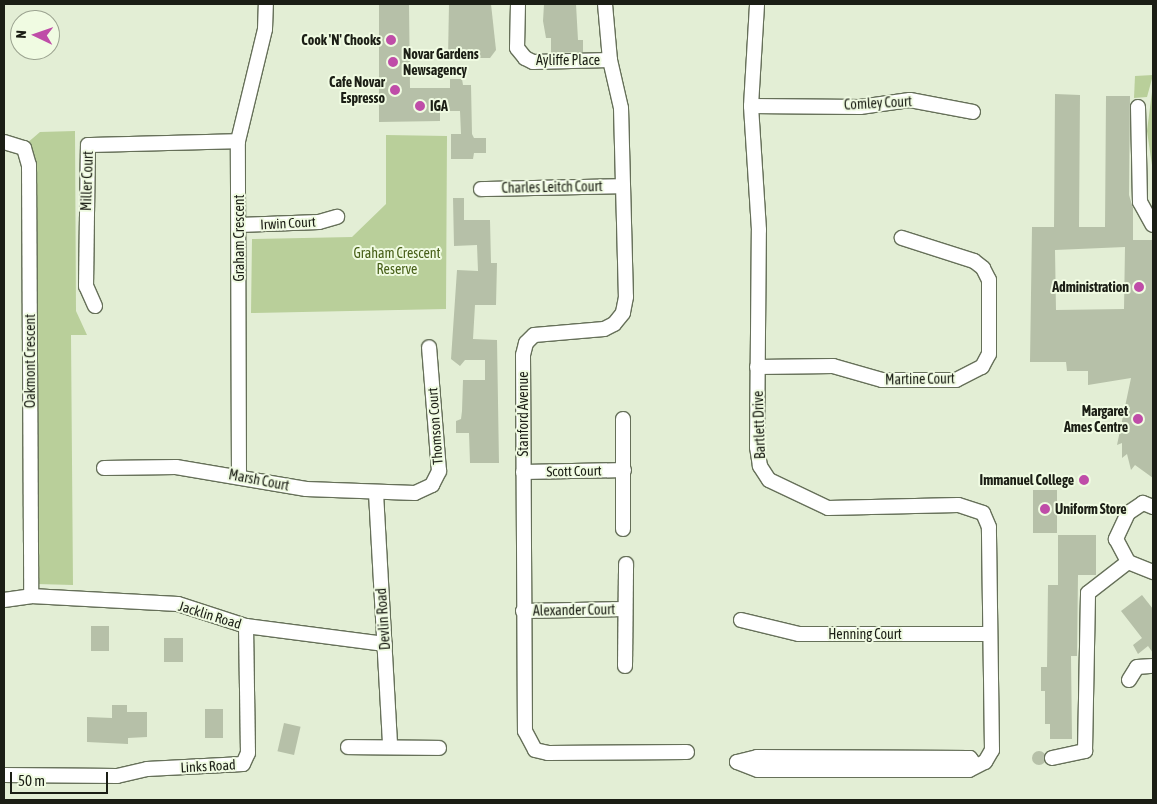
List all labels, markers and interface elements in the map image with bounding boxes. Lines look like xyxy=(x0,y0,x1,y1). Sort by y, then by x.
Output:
north arrow xyxy=(10,10,60,60)
text: N xyxy=(13,30,29,39)
place label: Cook 'N' Chooks xyxy=(301,32,381,48)
marker: Cook 'N' Chooks xyxy=(385,34,397,46)
place label: Novar Gardens Newsagency xyxy=(403,46,479,78)
street label: Ayliffe Place xyxy=(536,52,600,68)
marker: Novar Gardens Newsagency xyxy=(387,56,399,68)
place label: Cafe Novar Espresso xyxy=(329,74,385,106)
marker: Cafe Novar Espresso xyxy=(389,84,401,96)
street label: Comley Court xyxy=(844,93,912,113)
place label: IGA xyxy=(430,98,448,114)
marker: IGA xyxy=(414,100,426,112)
street label: Miller Court xyxy=(78,151,96,211)
street label: Charles Leitch Court xyxy=(501,178,603,196)
street label: Graham Crescent xyxy=(231,194,247,282)
street label: Irwin Court xyxy=(260,213,316,233)
park label: Graham Crescent Reserve xyxy=(353,245,441,278)
place label: Administration xyxy=(1052,279,1129,295)
marker: Administration xyxy=(1133,281,1145,293)
street label: Oakmont Crescent xyxy=(22,314,38,408)
street label: Martine Court xyxy=(885,370,955,388)
street label: Stanford Avenue xyxy=(515,371,531,457)
street label: Thomson Court xyxy=(424,387,446,465)
street label: Bartlett Drive xyxy=(749,391,769,459)
place label: Margaret Ames Centre xyxy=(1064,403,1128,436)
marker: Margaret Ames Centre xyxy=(1132,413,1144,425)
street label: Scott Court xyxy=(546,462,602,480)
street label: Marsh Court xyxy=(227,466,291,494)
place label: Immanuel College xyxy=(980,472,1074,488)
marker: Immanuel College xyxy=(1078,474,1090,486)
place label: Uniform Store xyxy=(1055,501,1127,517)
marker: Uniform Store xyxy=(1039,503,1051,515)
street label: Devlin Road xyxy=(372,587,394,651)
street label: Jacklin Road xyxy=(177,598,243,632)
street label: Alexander Court xyxy=(533,601,615,619)
street label: Henning Court xyxy=(828,626,902,642)
street label: Links Road xyxy=(180,756,236,776)
scale bar xyxy=(12,762,110,794)
text: 50 m xyxy=(18,772,45,789)

